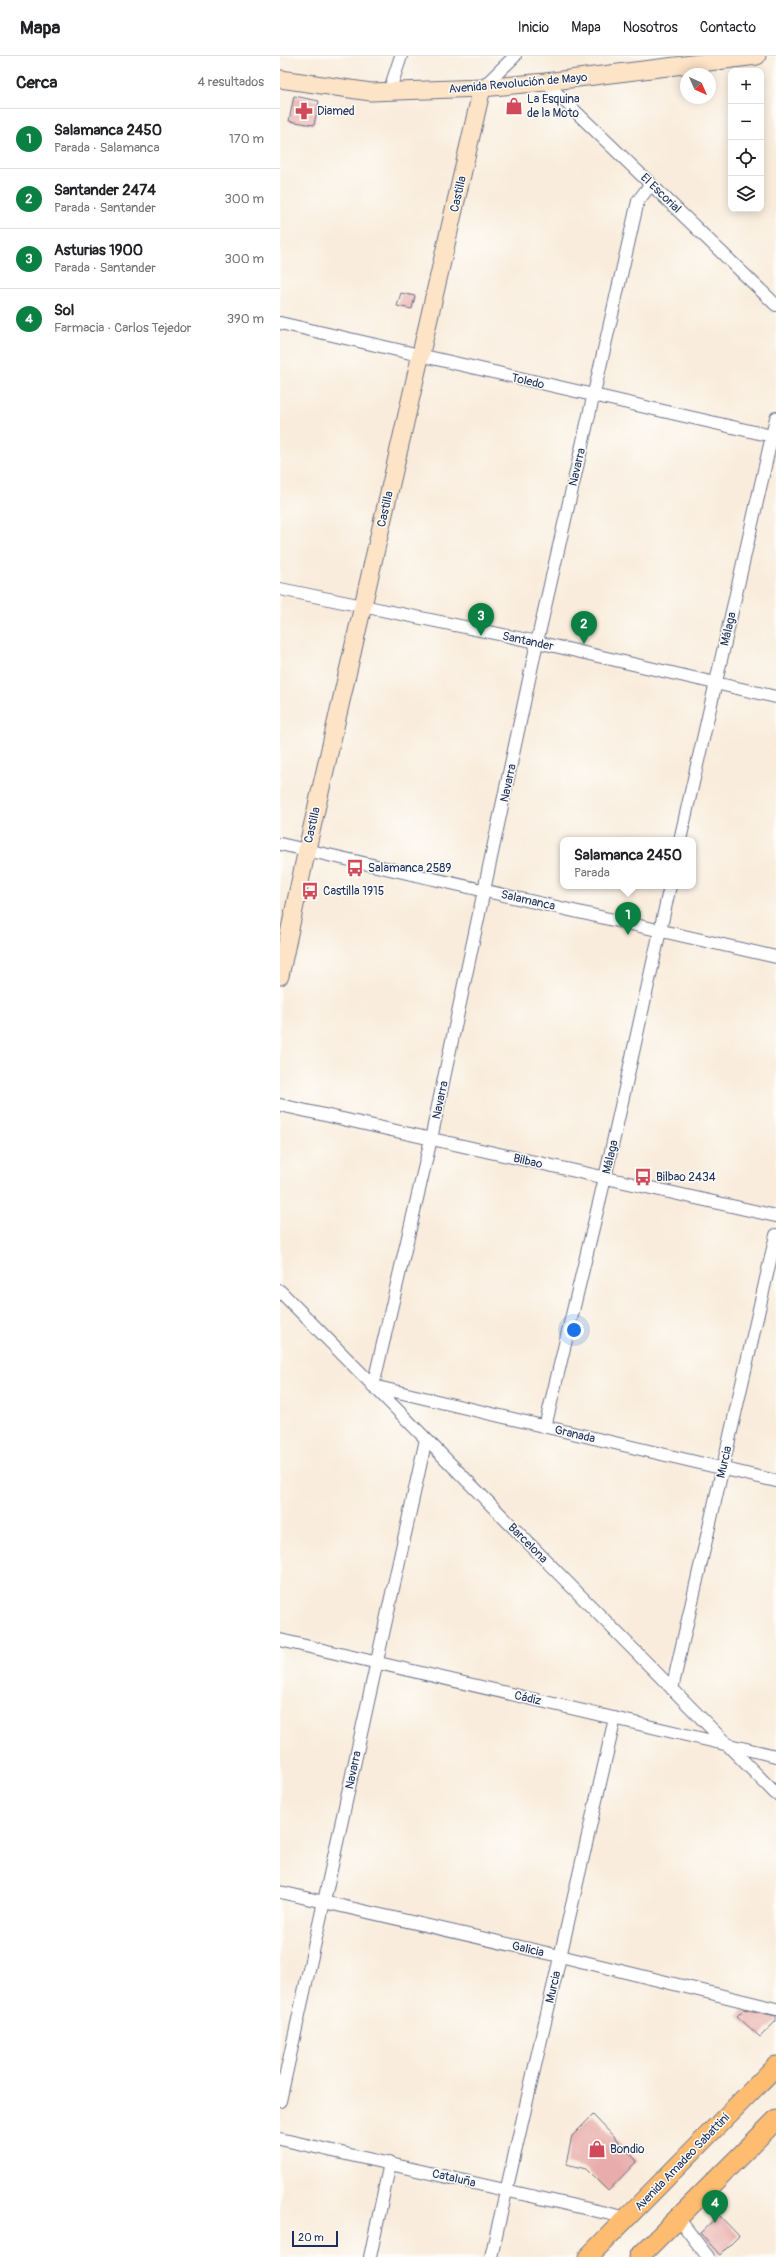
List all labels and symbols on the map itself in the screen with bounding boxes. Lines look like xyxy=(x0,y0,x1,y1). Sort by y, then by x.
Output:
north arrow xyxy=(680,68,716,104)
street label: Avenida Revolución de Mayo xyxy=(448,70,589,97)
place label: La Esquina de la Moto xyxy=(527,92,580,121)
shop icon: La Esquina de la Moto xyxy=(504,96,524,116)
pharmacy icon: Diamed xyxy=(294,101,314,121)
place label: Diamed xyxy=(317,104,355,119)
street label: El Escorial xyxy=(637,170,684,216)
street label: Castilla xyxy=(447,174,470,214)
street label: Toledo xyxy=(510,370,546,393)
street label: Navarra xyxy=(566,446,589,488)
street label: Castilla xyxy=(374,489,397,529)
pin: 3 xyxy=(468,603,494,636)
street label: Málaga xyxy=(717,610,740,648)
pin: 2 xyxy=(571,611,597,644)
street label: Santander xyxy=(501,629,556,654)
street label: Navarra xyxy=(497,762,520,804)
street label: Castilla xyxy=(301,805,324,845)
bus stop icon: Salamanca 2589 xyxy=(345,858,365,878)
place label: Salamanca 2589 xyxy=(368,861,451,876)
bus stop icon: Castilla 1915 xyxy=(300,881,320,901)
place label: Castilla 1915 xyxy=(323,884,384,899)
street label: Salamanca xyxy=(499,887,557,914)
pin: 1 xyxy=(615,902,641,935)
street label: Navarra xyxy=(429,1079,452,1121)
street label: Málaga xyxy=(599,1138,622,1176)
street label: Bilbao xyxy=(512,1151,545,1172)
bus stop icon: Bilbao 2434 xyxy=(633,1167,653,1187)
place label: Bilbao 2434 xyxy=(656,1170,716,1185)
your location xyxy=(564,1320,584,1340)
street label: Granada xyxy=(553,1423,597,1447)
street label: Murcia xyxy=(713,1444,736,1480)
street label: Barcelona xyxy=(505,1520,551,1567)
street label: Cádiz xyxy=(513,1688,543,1709)
street label: Navarra xyxy=(342,1749,365,1791)
street label: Galicia xyxy=(510,1939,546,1961)
street label: Murcia xyxy=(542,1969,565,2005)
street label: Avenida Amadeo Sabattini xyxy=(632,2110,733,2214)
shop icon: Bondio xyxy=(587,2139,607,2159)
place label: Bondio xyxy=(610,2142,645,2157)
street label: Cataluña xyxy=(431,2166,478,2191)
pin: 4 xyxy=(702,2190,728,2223)
scale bar xyxy=(292,2229,338,2248)

